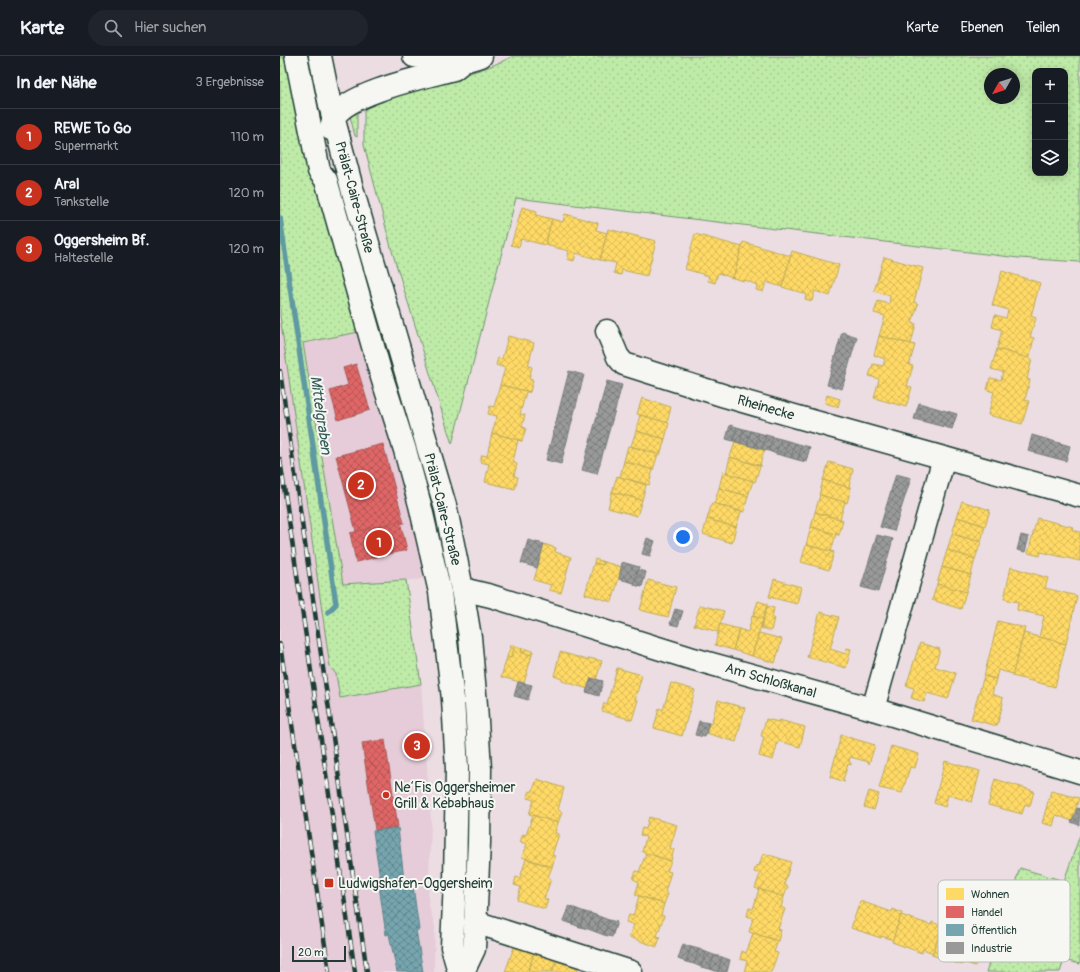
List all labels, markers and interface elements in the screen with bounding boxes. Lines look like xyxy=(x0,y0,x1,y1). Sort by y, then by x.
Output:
search box xyxy=(88,10,368,46)
text: Karte xyxy=(20,16,64,40)
icon: search xyxy=(102,17,124,39)
text: Hier suchen xyxy=(134,18,206,37)
text: Karte xyxy=(906,19,939,36)
text: Ebenen xyxy=(961,19,1004,36)
text: Teilen xyxy=(1026,19,1060,36)
north arrow xyxy=(984,68,1020,104)
map controls xyxy=(1032,68,1068,176)
button: + xyxy=(1032,68,1068,104)
text: In der Nähe xyxy=(16,72,97,93)
text: 3 Ergebnisse xyxy=(195,74,264,90)
button: − xyxy=(1032,104,1068,140)
text: REWE To Go xyxy=(54,119,131,138)
text: 1 xyxy=(26,129,32,145)
text: 110 m xyxy=(231,129,264,145)
text: Supermarkt xyxy=(54,138,118,154)
street label: Prälat-Caire-Straße xyxy=(331,139,378,255)
button: layers xyxy=(1032,140,1068,176)
text: Aral xyxy=(54,175,80,194)
text: 2 xyxy=(25,185,33,201)
text: 120 m xyxy=(228,185,264,201)
text: Tankstelle xyxy=(54,194,109,210)
text: Oggersheim Bf. xyxy=(54,231,149,250)
text: 3 xyxy=(25,241,33,257)
text: 120 m xyxy=(228,241,264,257)
text: Haltestelle xyxy=(54,250,113,266)
water label: Mittelgraben xyxy=(306,374,336,457)
street label: Rheinecke xyxy=(735,391,796,424)
street label: Prälat-Caire-Straße xyxy=(420,451,465,567)
pin: 2 xyxy=(348,470,374,500)
your location xyxy=(673,527,693,547)
pin: 1 xyxy=(366,528,392,558)
street label: Am Schloßkanal xyxy=(723,659,819,702)
pin: 3 xyxy=(404,731,430,761)
place label: Ne‘Fis Oggersheimer Grill & Kebabhaus xyxy=(394,779,515,812)
marker: Ne‘Fis Oggersheimer Grill & Kebabhaus xyxy=(381,790,391,800)
place label: Ludwigshafen-Oggersheim xyxy=(338,875,493,892)
marker: Ludwigshafen-Oggersheim xyxy=(323,877,335,889)
legend xyxy=(938,880,1070,962)
text: Wohnen xyxy=(971,888,1009,901)
text: Handel xyxy=(971,906,1003,919)
text: Öffentlich xyxy=(971,924,1017,937)
text: Industrie xyxy=(971,942,1012,955)
scale bar xyxy=(292,944,346,963)
text: 20 m xyxy=(298,946,324,959)

